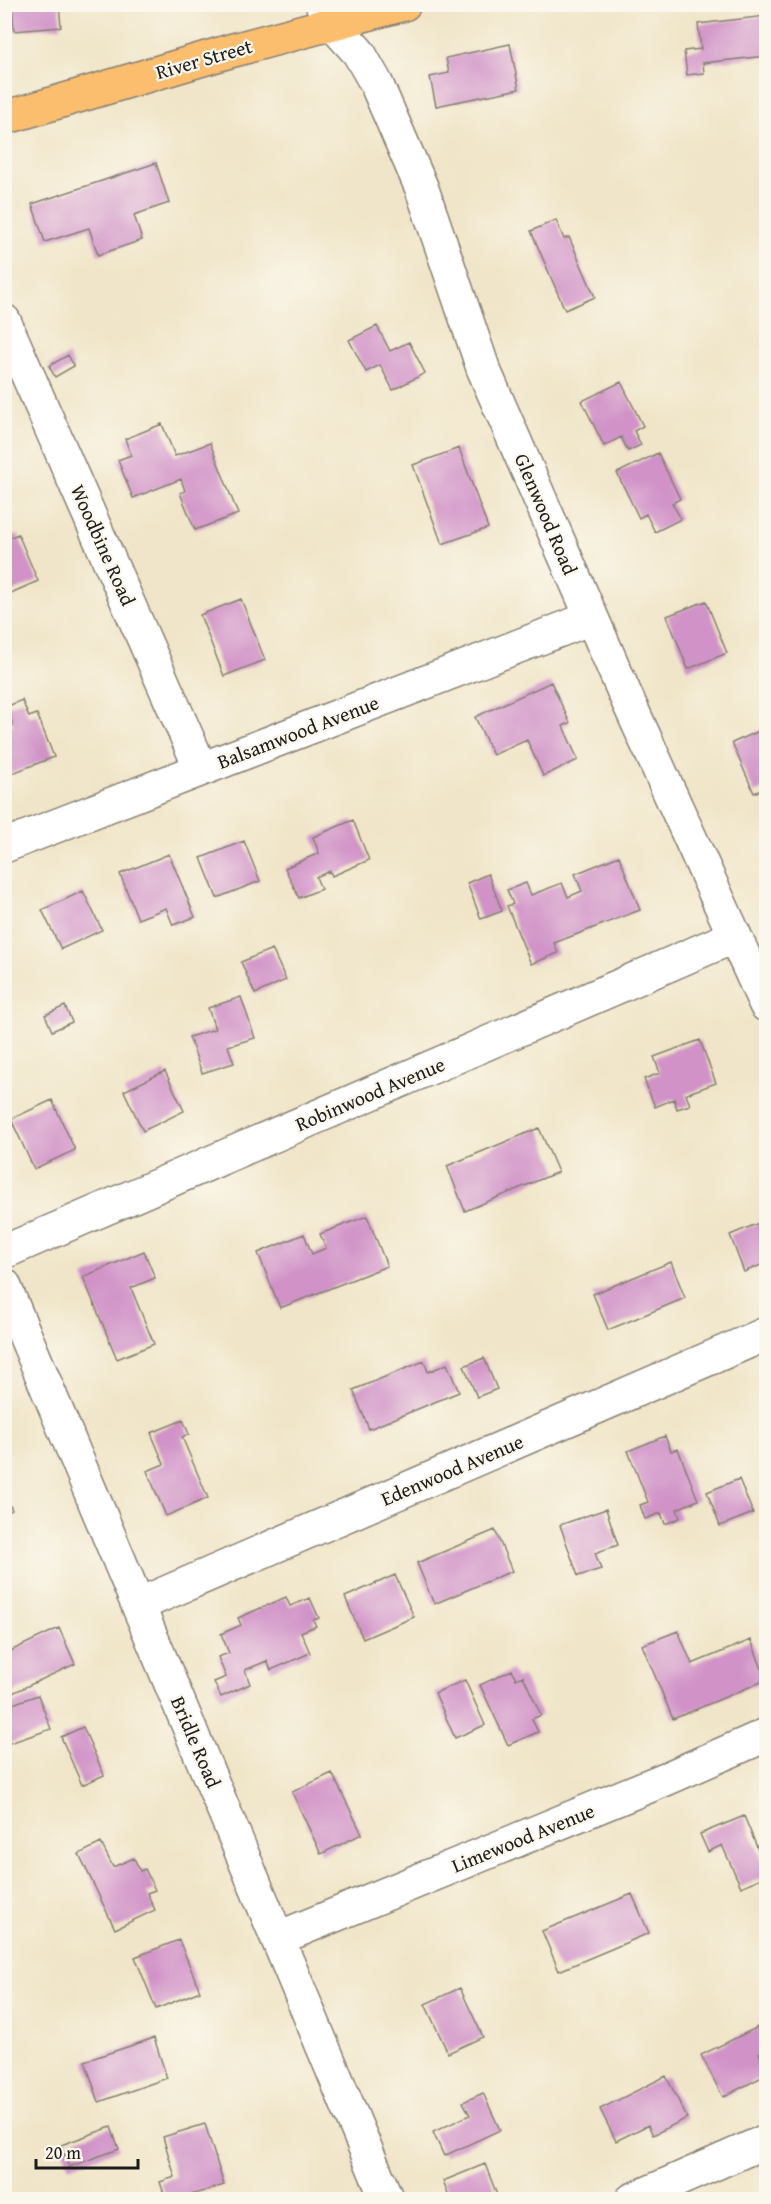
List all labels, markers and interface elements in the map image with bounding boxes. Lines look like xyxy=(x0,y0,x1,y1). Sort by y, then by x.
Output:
street label: River Street xyxy=(152,31,256,86)
street label: Glenwood Road xyxy=(508,449,585,579)
street label: Woodbine Road xyxy=(64,479,143,610)
street label: Balsamwood Avenue xyxy=(213,687,383,776)
street label: Robinwood Avenue xyxy=(291,1049,449,1138)
street label: Edenwood Avenue xyxy=(376,1426,528,1513)
street label: Bridle Road xyxy=(164,1691,229,1792)
street label: Limewood Avenue xyxy=(447,1796,599,1879)
scale bar xyxy=(36,2132,138,2170)
text: 20 m xyxy=(45,2139,81,2166)

